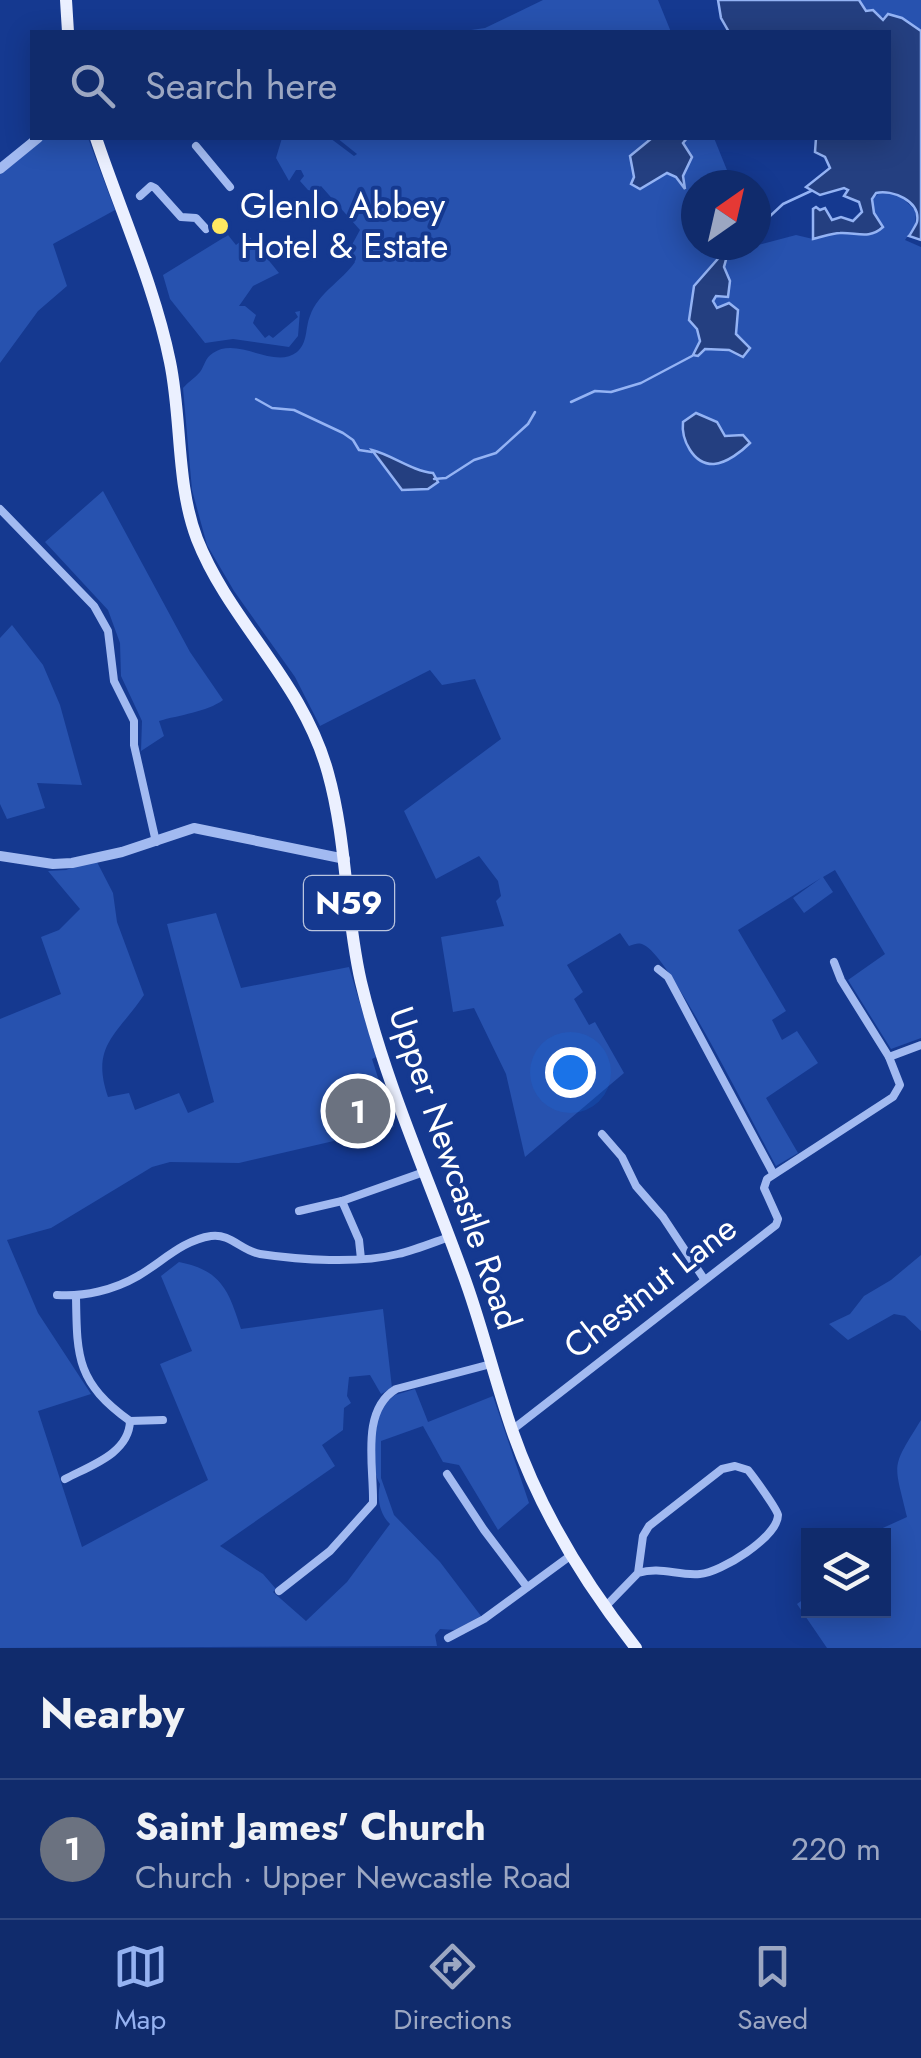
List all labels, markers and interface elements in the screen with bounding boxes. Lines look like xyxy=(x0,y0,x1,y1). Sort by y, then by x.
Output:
search box xyxy=(30,30,891,140)
icon: search xyxy=(65,58,120,113)
text: Search here xyxy=(145,58,337,113)
north arrow xyxy=(681,170,771,260)
place label: Glenlo Abbey Hotel & Estate xyxy=(240,181,448,271)
marker: Glenlo Abbey Hotel & Estate xyxy=(209,215,231,237)
road number: N59 xyxy=(304,876,394,930)
street label: Upper Newcastle Road xyxy=(376,1000,534,1336)
your location xyxy=(545,1047,596,1098)
pin: 1 xyxy=(326,1074,390,1148)
street label: Chestnut Lane xyxy=(553,1203,747,1371)
map controls xyxy=(801,1528,891,1618)
button: layers xyxy=(801,1528,891,1618)
text: Nearby xyxy=(40,1683,184,1744)
text: Saint James' Church xyxy=(135,1799,486,1854)
text: 1 xyxy=(64,1826,81,1872)
text: 220 m xyxy=(791,1826,881,1872)
text: Church · Upper Newcastle Road xyxy=(135,1854,571,1900)
tab: Map xyxy=(113,1939,168,2040)
tab: Directions xyxy=(393,1939,512,2040)
tab: Saved xyxy=(737,1939,808,2040)

